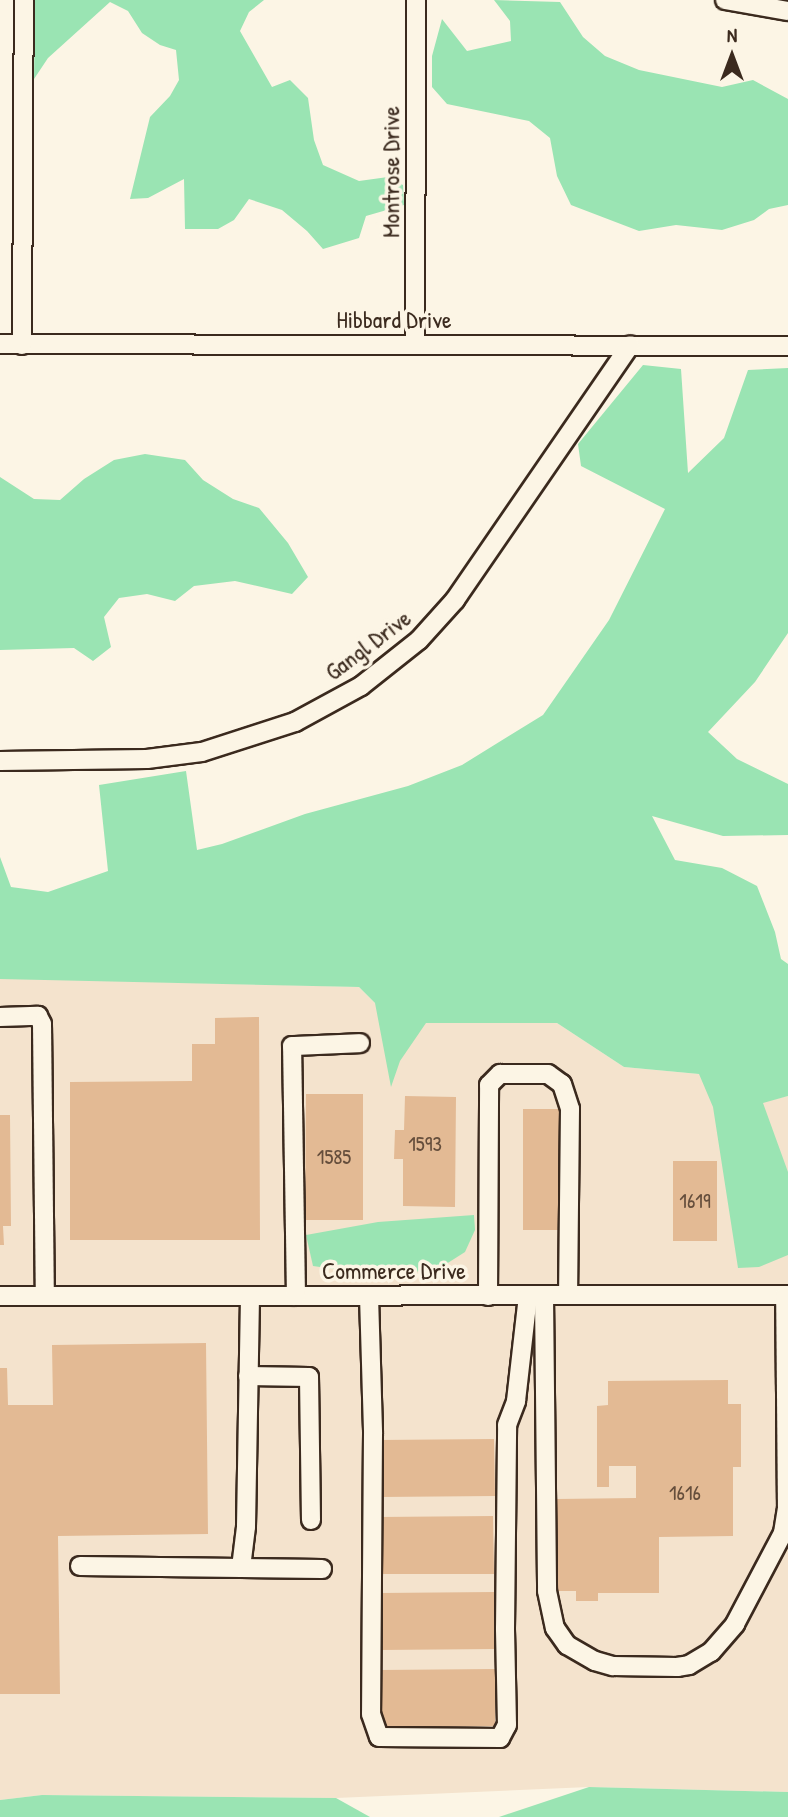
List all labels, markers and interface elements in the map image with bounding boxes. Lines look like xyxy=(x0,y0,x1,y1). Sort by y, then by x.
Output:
north arrow xyxy=(697,21,767,91)
text: N xyxy=(727,22,737,48)
street label: Montrose Drive xyxy=(377,106,405,238)
street label: Hibbard Drive xyxy=(336,306,452,334)
street label: Gangl Drive xyxy=(320,604,416,686)
house number: 1593 xyxy=(408,1131,442,1157)
house number: 1585 xyxy=(317,1144,351,1170)
house number: 1619 xyxy=(679,1188,711,1214)
street label: Commerce Drive xyxy=(322,1257,466,1285)
house number: 1616 xyxy=(669,1480,701,1506)

